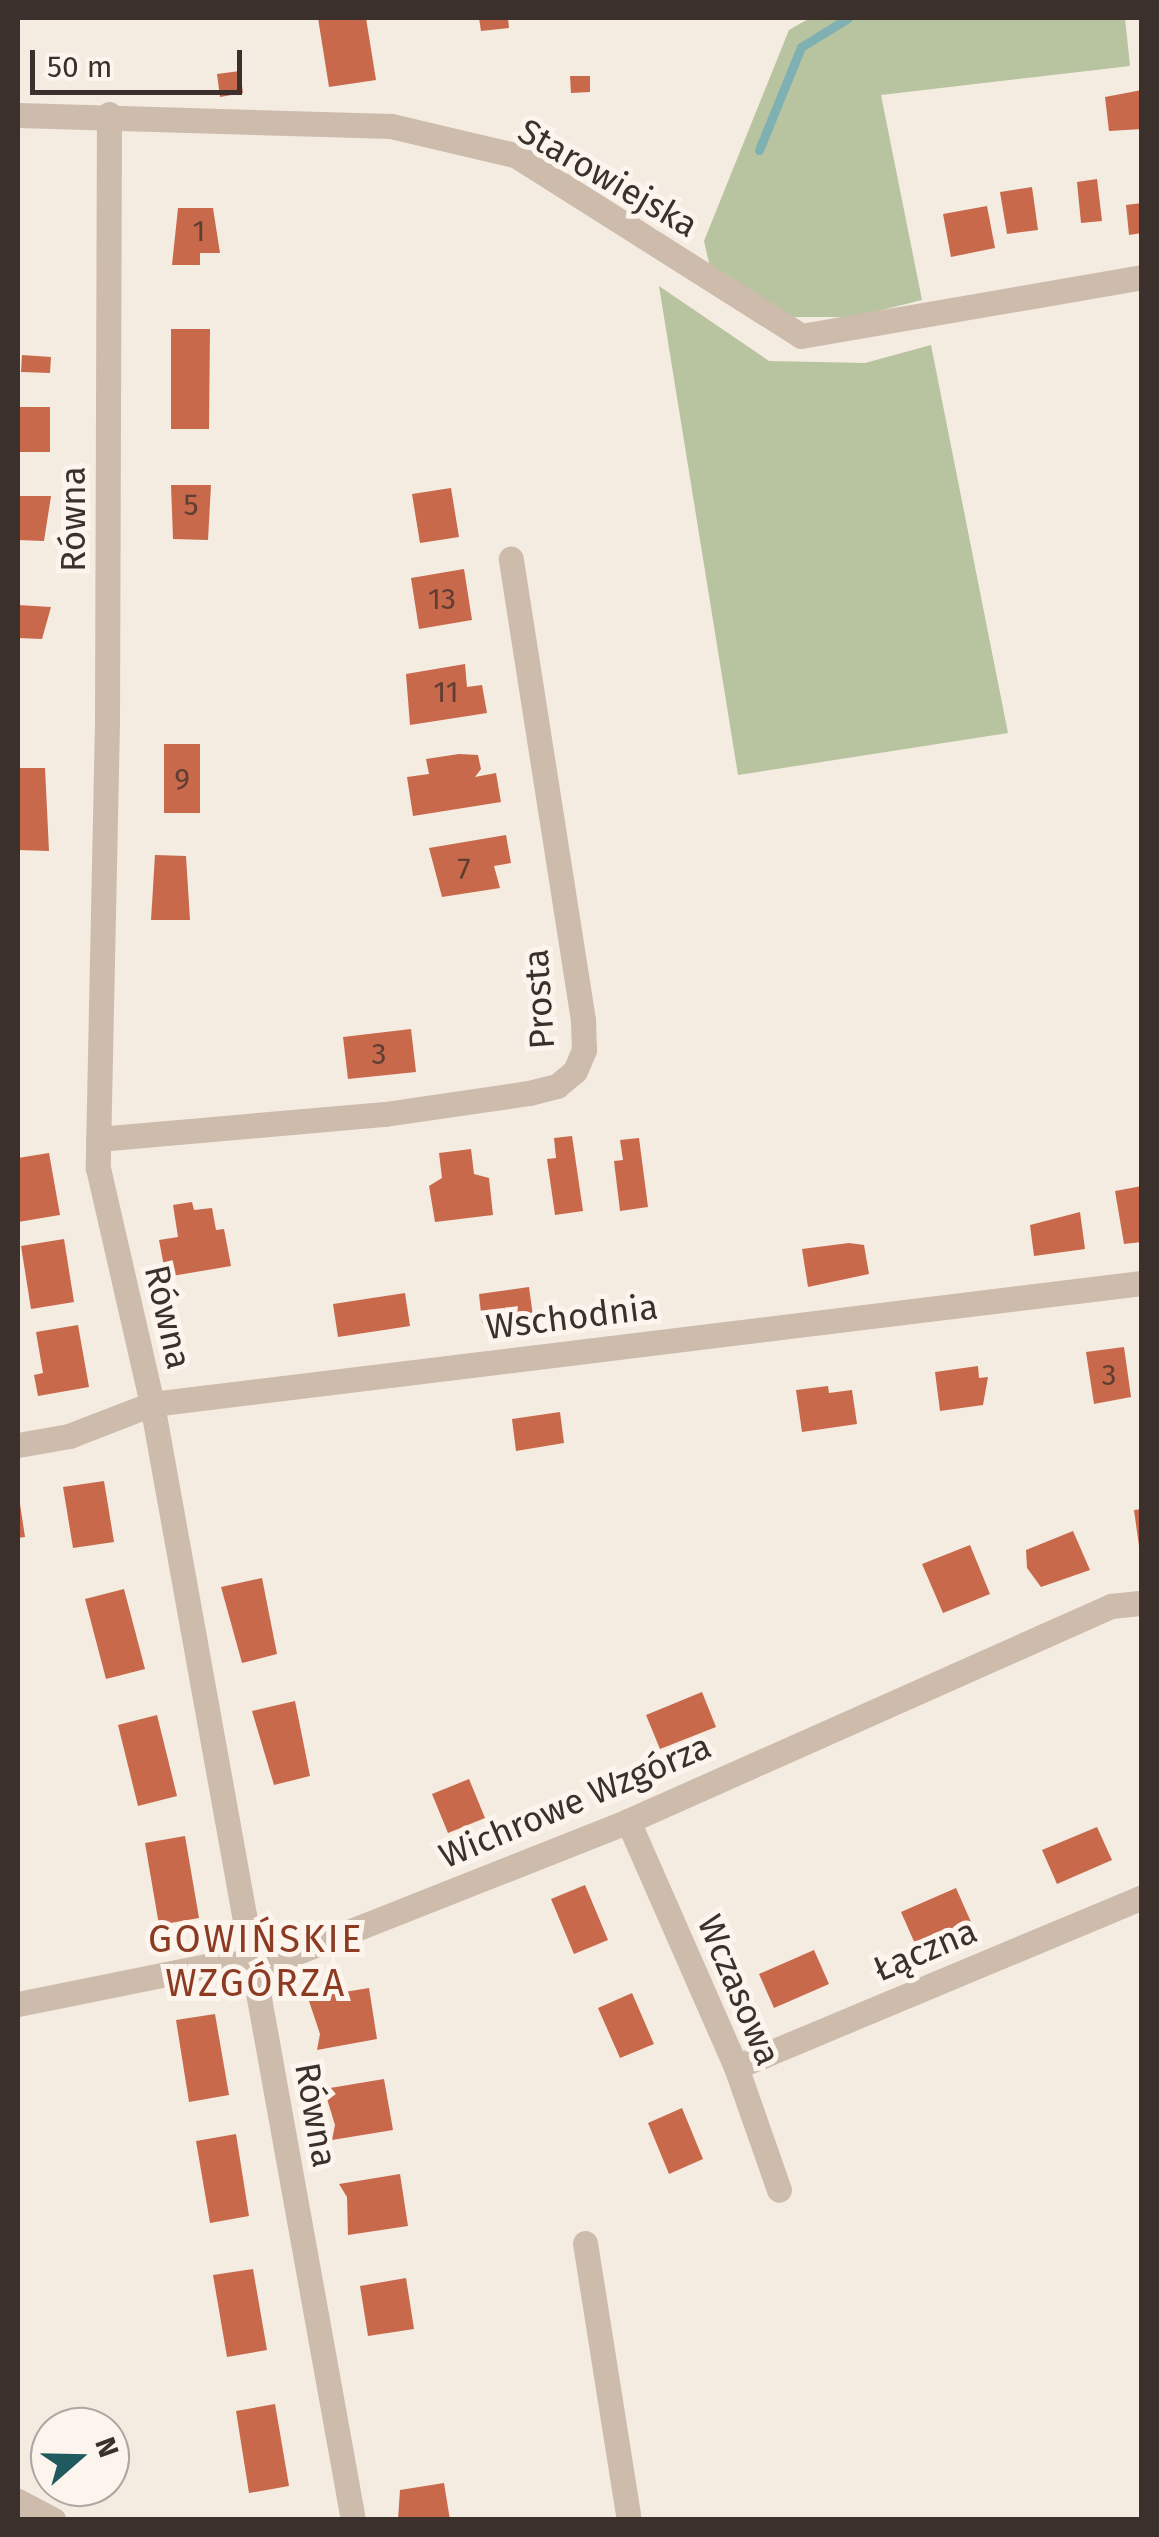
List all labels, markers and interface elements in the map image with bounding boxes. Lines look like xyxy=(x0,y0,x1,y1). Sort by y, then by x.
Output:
scale bar xyxy=(35,30,248,92)
text: 50 m xyxy=(47,49,112,85)
street label: Starowiejska xyxy=(511,110,705,246)
house number: 1 xyxy=(193,213,205,249)
street label: Równa xyxy=(52,466,94,572)
house number: 5 xyxy=(183,487,199,523)
house number: 13 xyxy=(428,581,456,617)
house number: 11 xyxy=(433,674,459,710)
house number: 9 xyxy=(174,761,190,797)
house number: 7 xyxy=(457,851,471,887)
street label: Prosta xyxy=(515,948,563,1050)
house number: 3 xyxy=(372,1036,386,1072)
street label: Równa xyxy=(136,1261,200,1373)
street label: Wschodnia xyxy=(484,1286,660,1348)
house number: 3 xyxy=(1102,1357,1116,1393)
street label: Wichrowe Wzgórza xyxy=(433,1725,717,1877)
street label: Wczasowa xyxy=(689,1908,789,2072)
street label: Łączna xyxy=(867,1910,983,1990)
district label: GOWIŃSKIE WZGÓRZA xyxy=(148,1917,364,2006)
street label: Równa xyxy=(286,2059,346,2171)
north arrow xyxy=(30,2407,130,2507)
text: N xyxy=(88,2433,125,2462)

